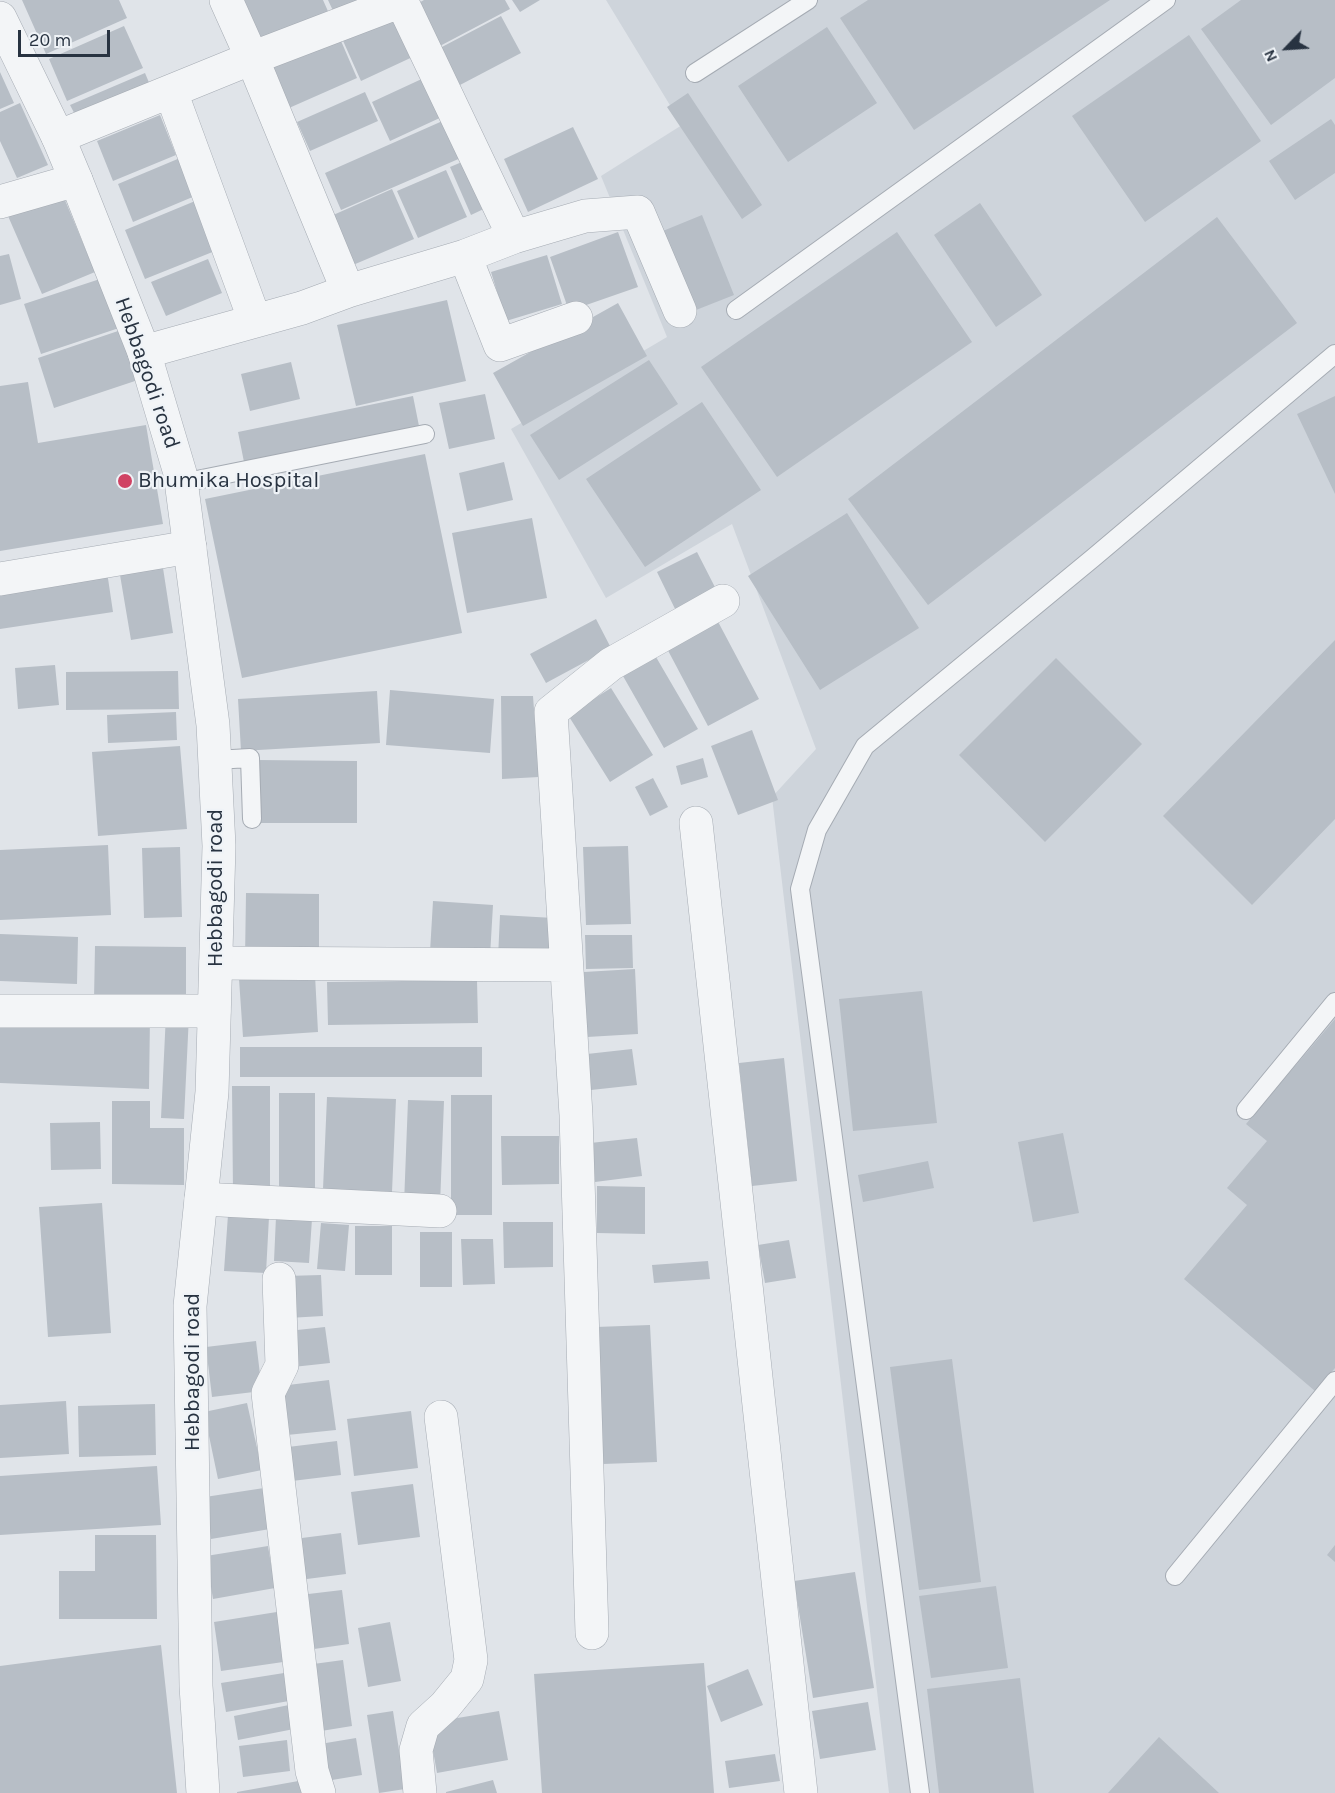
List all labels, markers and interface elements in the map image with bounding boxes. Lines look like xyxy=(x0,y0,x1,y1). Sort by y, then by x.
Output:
scale bar xyxy=(21,18,112,56)
north arrow xyxy=(1257,18,1317,78)
text: 20 m xyxy=(29,29,71,51)
text: N xyxy=(1259,47,1281,65)
street label: Hebbagodi road xyxy=(109,294,185,452)
place label: Bhumika Hospital xyxy=(138,468,319,494)
marker: Bhumika Hospital xyxy=(116,472,134,490)
street label: Hebbagodi road xyxy=(203,809,229,967)
street label: Hebbagodi road xyxy=(180,1293,206,1451)

